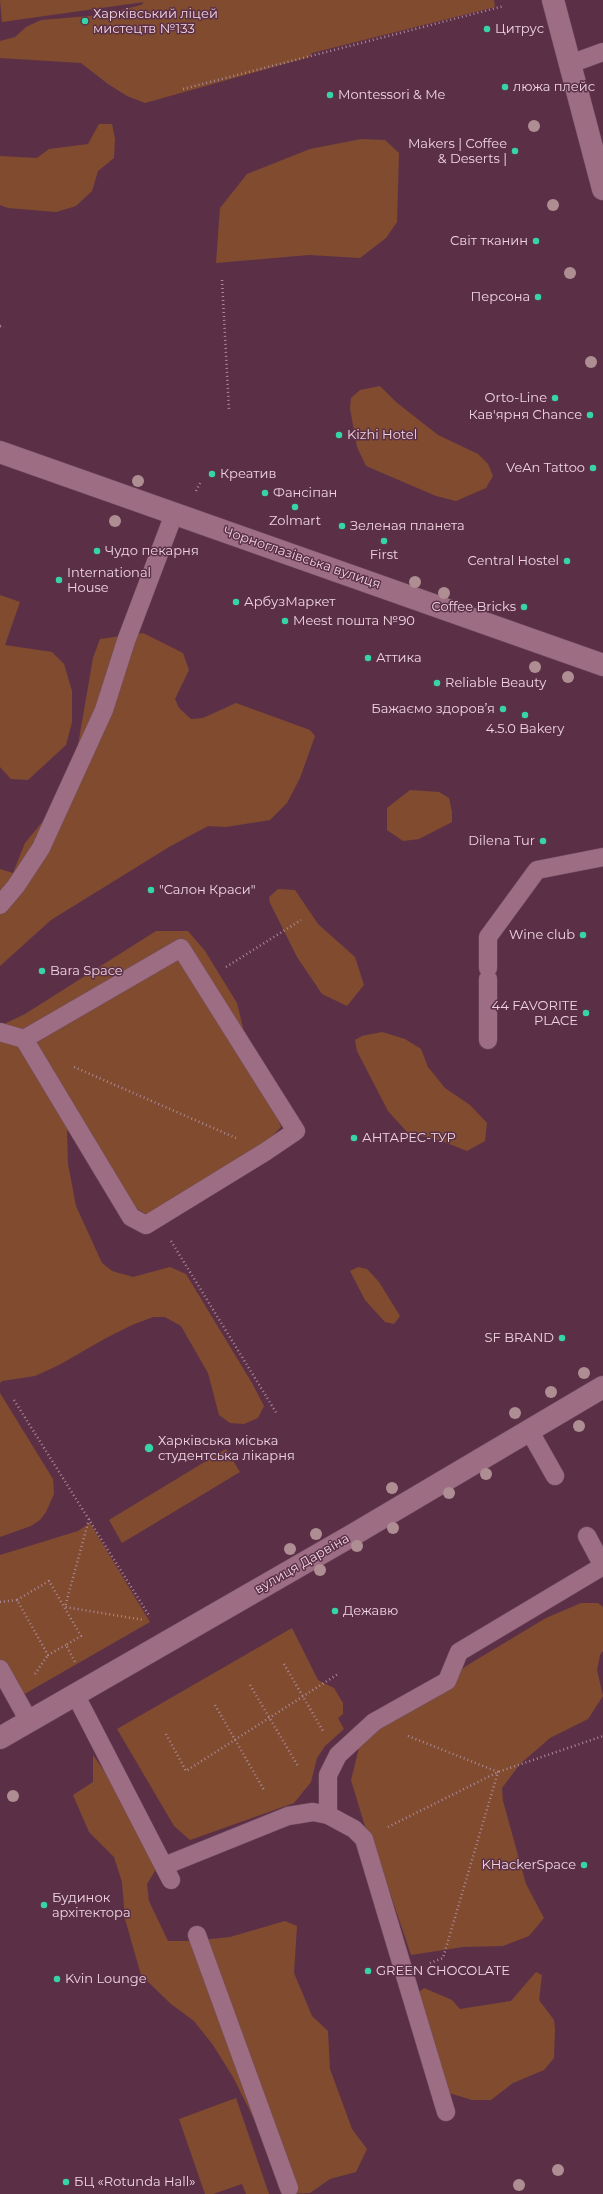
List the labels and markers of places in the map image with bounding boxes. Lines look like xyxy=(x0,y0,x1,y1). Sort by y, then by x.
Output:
place label: Харківський ліцей мистецтв №133 xyxy=(93,6,218,37)
marker: Харківський ліцей мистецтв №133 xyxy=(80,16,90,26)
place label: Цитрус xyxy=(495,21,544,37)
marker: Цитрус xyxy=(482,24,492,34)
place label: люжа плейс xyxy=(513,79,595,95)
marker: люжа плейс xyxy=(500,82,510,92)
place label: Montessori & Me xyxy=(338,87,445,103)
marker: Montessori & Me xyxy=(325,90,335,100)
place label: Makers | Coffee & Deserts | xyxy=(408,136,507,167)
marker: Makers | Coffee & Deserts | xyxy=(510,146,520,156)
place label: Світ тканин xyxy=(450,233,528,249)
marker: Світ тканин xyxy=(531,236,541,246)
place label: Персона xyxy=(470,289,530,305)
marker: Персона xyxy=(533,292,543,302)
place label: Orto-Line xyxy=(485,390,547,406)
marker: Orto-Line xyxy=(550,393,560,403)
place label: Кав'ярня Chance xyxy=(469,407,582,423)
marker: Кав'ярня Chance xyxy=(585,410,595,420)
place label: Kizhi Hotel xyxy=(347,427,417,443)
marker: Kizhi Hotel xyxy=(334,430,344,440)
place label: VeAn Tattoo xyxy=(506,460,585,476)
marker: VeAn Tattoo xyxy=(588,463,598,473)
place label: Креатив xyxy=(220,466,276,482)
marker: Креатив xyxy=(207,469,217,479)
place label: Фансіпан xyxy=(273,485,337,501)
marker: Фансіпан xyxy=(260,488,270,498)
marker: Zolmart xyxy=(290,502,300,512)
place label: Zolmart xyxy=(269,513,321,529)
place label: Зеленая планета xyxy=(350,518,465,534)
marker: Зеленая планета xyxy=(337,521,347,531)
marker: First xyxy=(379,536,389,546)
place label: Чудо пекарня xyxy=(105,543,199,559)
marker: Чудо пекарня xyxy=(92,546,102,556)
place label: First xyxy=(370,547,398,563)
place label: Central Hostel xyxy=(467,553,559,569)
marker: Central Hostel xyxy=(562,556,572,566)
place label: International House xyxy=(67,565,151,596)
marker: International House xyxy=(54,575,64,585)
place label: АрбузМаркет xyxy=(244,594,335,610)
marker: АрбузМаркет xyxy=(231,597,241,607)
place label: Coffee Bricks xyxy=(432,599,516,615)
marker: Coffee Bricks xyxy=(519,602,529,612)
place label: Meest пошта №90 xyxy=(293,613,415,629)
marker: Meest пошта №90 xyxy=(280,616,290,626)
place label: Аттика xyxy=(376,650,422,666)
marker: Аттика xyxy=(363,653,373,663)
place label: Reliable Beauty xyxy=(445,675,546,691)
marker: Reliable Beauty xyxy=(432,678,442,688)
place label: Бажаємо здоровʼя xyxy=(371,701,495,717)
marker: Бажаємо здоровʼя xyxy=(498,704,508,714)
marker: 4.5.0 Bakery xyxy=(520,710,530,720)
place label: 4.5.0 Bakery xyxy=(486,721,564,737)
place label: Dilena Tur xyxy=(468,833,535,849)
marker: Dilena Tur xyxy=(538,836,548,846)
place label: "Салон Краси" xyxy=(159,882,256,898)
marker: "Салон Краси" xyxy=(146,885,156,895)
place label: Wine club xyxy=(509,927,575,943)
marker: Wine club xyxy=(578,930,588,940)
place label: Bara Space xyxy=(50,963,123,979)
marker: Bara Space xyxy=(37,966,47,976)
place label: 44 FAVORITE PLACE xyxy=(492,998,578,1029)
marker: 44 FAVORITE PLACE xyxy=(581,1008,591,1018)
place label: АНТАРЕС-ТУР xyxy=(362,1130,456,1146)
marker: АНТАРЕС-ТУР xyxy=(349,1133,359,1143)
place label: SF BRAND xyxy=(485,1330,554,1346)
marker: SF BRAND xyxy=(557,1333,567,1343)
place label: Харківська міська студентська лікарня xyxy=(158,1433,295,1464)
marker: Харківська міська студентська лікарня xyxy=(143,1442,155,1454)
place label: Дежавю xyxy=(343,1603,398,1619)
marker: Дежавю xyxy=(330,1606,340,1616)
place label: KHackerSpace xyxy=(481,1857,576,1873)
marker: KHackerSpace xyxy=(579,1860,589,1870)
place label: Будинок архітектора xyxy=(52,1890,131,1921)
marker: Будинок архітектора xyxy=(39,1900,49,1910)
place label: GREEN CHOCOLATE xyxy=(376,1963,510,1979)
marker: GREEN CHOCOLATE xyxy=(363,1966,373,1976)
place label: Kvin Lounge xyxy=(65,1971,146,1987)
marker: Kvin Lounge xyxy=(52,1974,62,1984)
place label: БЦ «Rotunda Hall» xyxy=(74,2174,195,2190)
marker: БЦ «Rotunda Hall» xyxy=(61,2177,71,2187)

